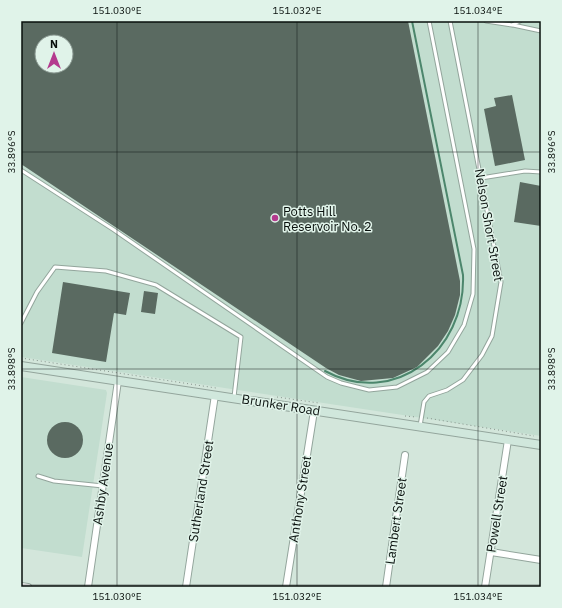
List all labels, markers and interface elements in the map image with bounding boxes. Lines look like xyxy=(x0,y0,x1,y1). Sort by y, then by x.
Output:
text: 151.030°E xyxy=(92,4,142,17)
text: 151.032°E xyxy=(272,4,322,17)
text: 151.034°E xyxy=(453,4,503,17)
north arrow xyxy=(34,34,74,74)
text: N xyxy=(50,37,58,51)
text: 33.896°S xyxy=(5,130,18,174)
text: 33.896°S xyxy=(545,130,558,174)
street label: Nelson Short Street xyxy=(471,167,507,283)
place label: Potts Hill Reservoir No. 2 xyxy=(283,203,372,235)
marker: Potts Hill Reservoir No. 2 xyxy=(270,213,280,223)
text: 33.898°S xyxy=(5,347,18,391)
text: 33.898°S xyxy=(545,347,558,391)
street label: Brunker Road xyxy=(240,390,322,420)
street label: Sutherland Street xyxy=(185,439,217,543)
street label: Ashby Avenue xyxy=(89,442,117,526)
street label: Anthony Street xyxy=(285,454,315,544)
street label: Powell Street xyxy=(483,474,511,554)
street label: Lambert Street xyxy=(381,476,411,566)
text: 151.030°E xyxy=(92,590,142,603)
text: 151.032°E xyxy=(272,590,322,603)
text: 151.034°E xyxy=(453,590,503,603)

